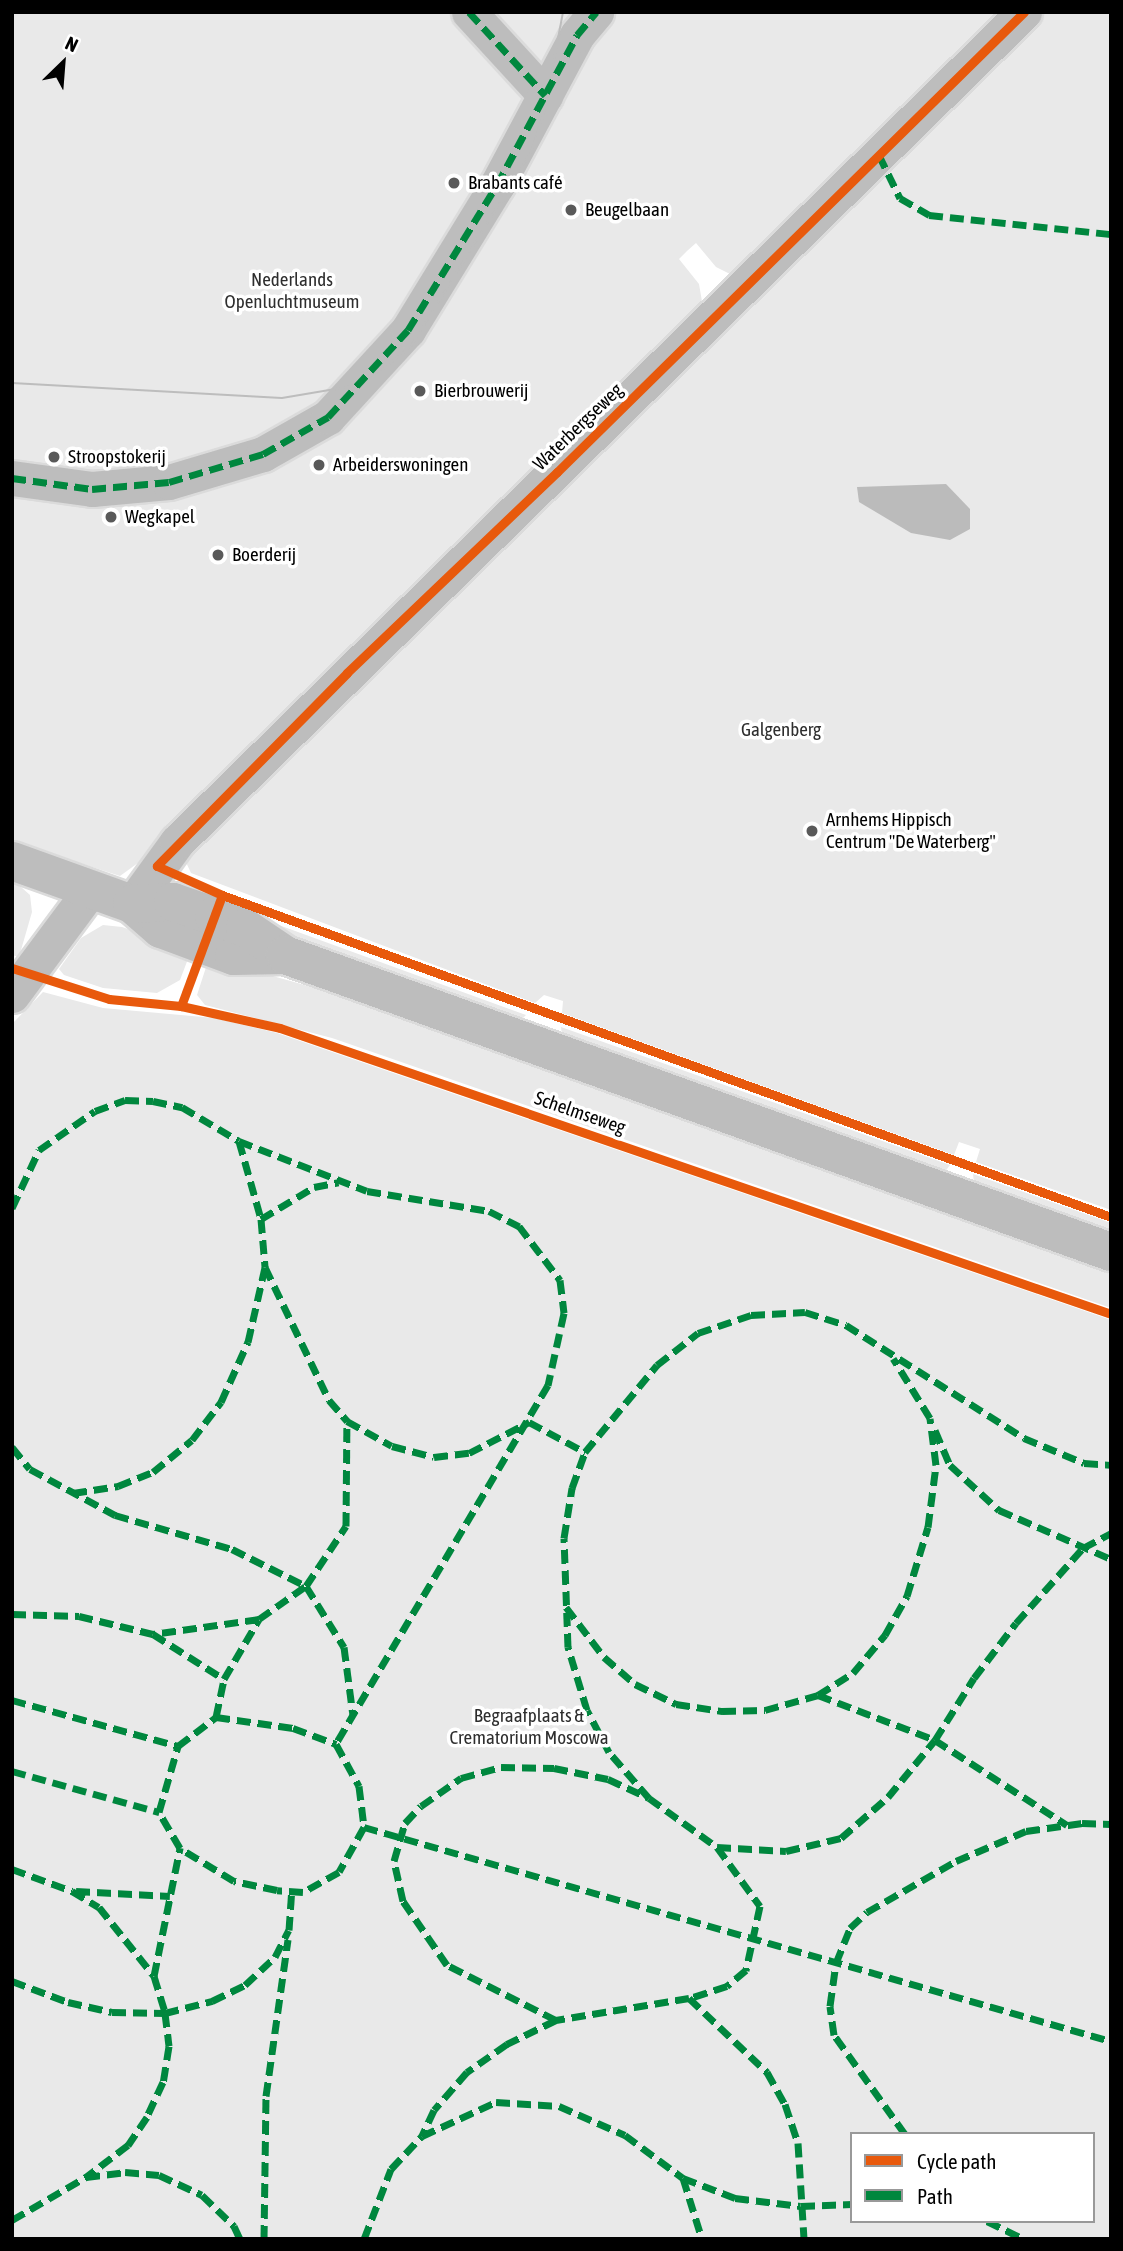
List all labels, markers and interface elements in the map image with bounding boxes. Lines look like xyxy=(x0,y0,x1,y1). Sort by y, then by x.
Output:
north arrow xyxy=(28,28,98,98)
text: N xyxy=(62,32,82,56)
place label: Brabants café xyxy=(468,172,563,194)
marker: Brabants café xyxy=(446,175,462,191)
place label: Beugelbaan xyxy=(585,199,669,221)
marker: Beugelbaan xyxy=(563,202,579,218)
park label: Nederlands Openluchtmuseum xyxy=(225,269,359,313)
street label: Waterbergseweg xyxy=(529,379,627,475)
place label: Bierbrouwerij xyxy=(434,380,528,402)
marker: Bierbrouwerij xyxy=(412,383,428,399)
place label: Stroopstokerij xyxy=(68,446,166,468)
marker: Stroopstokerij xyxy=(46,449,62,465)
place label: Arbeiderswoningen xyxy=(333,454,468,476)
marker: Arbeiderswoningen xyxy=(311,457,327,473)
place label: Wegkapel xyxy=(125,506,195,528)
marker: Wegkapel xyxy=(103,509,119,525)
place label: Boerderij xyxy=(232,544,296,566)
marker: Boerderij xyxy=(210,547,226,563)
park label: Galgenberg xyxy=(741,719,821,741)
place label: Arnhems Hippisch Centrum "De Waterberg" xyxy=(826,809,996,853)
marker: Arnhems Hippisch Centrum "De Waterberg" xyxy=(804,823,820,839)
street label: Schelmseweg xyxy=(532,1087,628,1139)
park label: Begraafplaats & Crematorium Moscowa xyxy=(449,1705,609,1749)
legend xyxy=(850,2132,1095,2223)
text: Cycle path xyxy=(917,2149,996,2173)
text: Path xyxy=(917,2184,953,2208)

